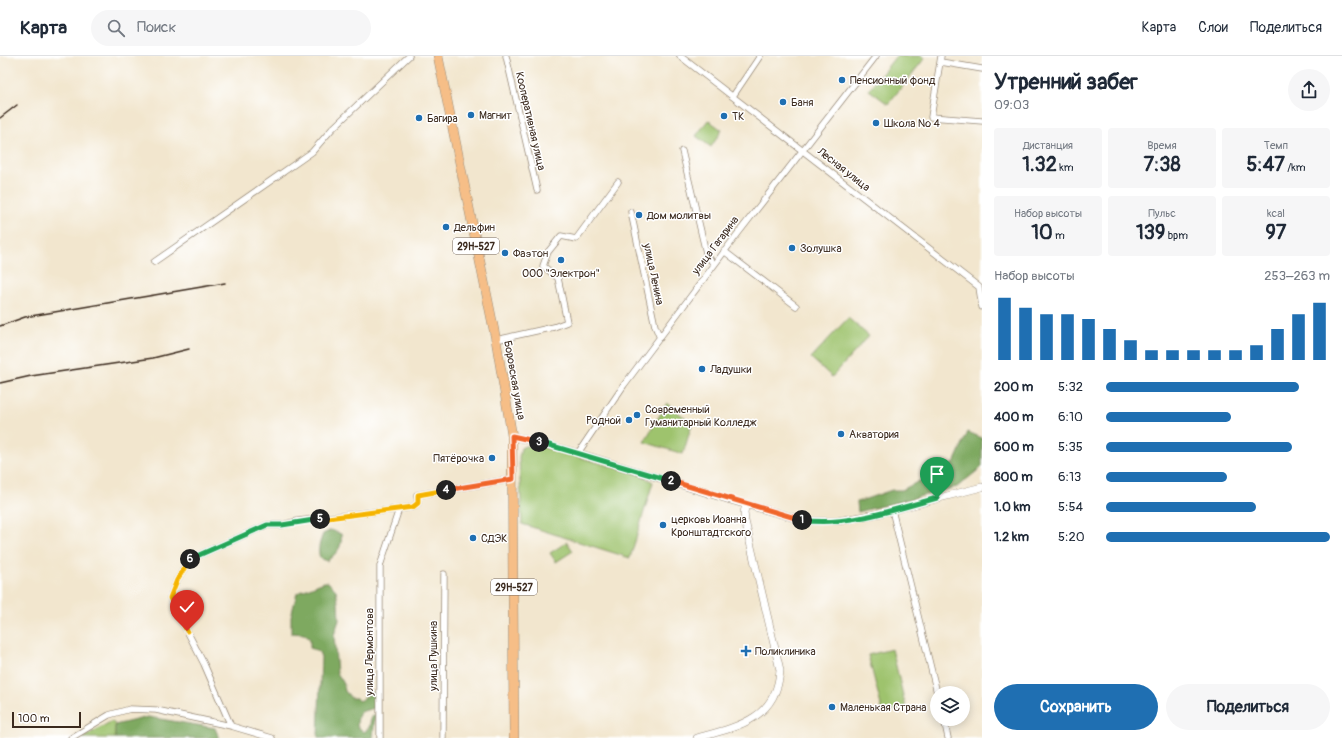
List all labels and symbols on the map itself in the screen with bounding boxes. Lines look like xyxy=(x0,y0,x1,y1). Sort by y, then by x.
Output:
street label: Кооперативная улица xyxy=(513,71,548,172)
place label: Пенсионный фонд xyxy=(850,74,936,87)
marker: Пенсионный фонд xyxy=(837,75,847,85)
place label: Баня xyxy=(791,96,813,109)
marker: Баня xyxy=(778,97,788,107)
place label: Магнит xyxy=(479,109,512,122)
marker: Магнит xyxy=(466,110,476,120)
place label: ТК xyxy=(732,110,744,123)
marker: ТК xyxy=(719,111,729,121)
place label: Багира xyxy=(427,112,458,125)
marker: Багира xyxy=(414,113,424,123)
place label: Школа № 4 xyxy=(884,117,941,130)
marker: Школа № 4 xyxy=(871,118,881,128)
street label: Лесная улица xyxy=(814,144,873,194)
place label: Дом молитвы xyxy=(646,209,711,222)
marker: Дом молитвы xyxy=(634,210,644,220)
street label: улица Гагарина xyxy=(689,214,742,278)
place label: Дельфин xyxy=(453,221,495,234)
marker: Дельфин xyxy=(441,222,451,232)
road number: 29Н-527 xyxy=(453,238,499,254)
street label: улица Ленина xyxy=(640,241,666,306)
place label: Золушка xyxy=(800,242,842,255)
marker: Золушка xyxy=(787,243,797,253)
place label: Фаэтон xyxy=(513,247,548,260)
marker: Фаэтон xyxy=(500,248,510,258)
marker: ООО "Электрон" xyxy=(556,255,566,265)
place label: ООО "Электрон" xyxy=(522,267,600,280)
street label: Боровская улица xyxy=(501,339,528,421)
place label: Ладушки xyxy=(709,363,751,376)
marker: Ладушки xyxy=(697,364,707,374)
place label: Современный Гуманитарный Колледж xyxy=(645,403,757,429)
marker: Современный Гуманитарный Колледж xyxy=(632,410,642,420)
place label: Родной xyxy=(586,414,621,427)
marker: Родной xyxy=(624,415,634,425)
place label: Акватория xyxy=(849,428,899,441)
marker: Акватория xyxy=(836,429,846,439)
pin: 3 xyxy=(529,432,549,452)
place label: Пятёрочка xyxy=(433,452,484,465)
marker: Пятёрочка xyxy=(487,453,497,463)
pin xyxy=(920,457,954,498)
pin: 2 xyxy=(661,471,681,491)
pin: 4 xyxy=(436,480,456,500)
pin: 5 xyxy=(310,509,330,529)
pin: 1 xyxy=(792,510,812,530)
place label: церковь Иоанна Кронштадтского xyxy=(671,513,751,539)
marker: церковь Иоанна Кронштадтского xyxy=(658,520,668,530)
place label: СДЭК xyxy=(481,532,507,545)
marker: СДЭК xyxy=(468,533,478,543)
pin: 6 xyxy=(180,549,200,569)
road number: 29Н-527 xyxy=(491,579,537,595)
pin xyxy=(170,590,204,631)
street label: улица Лермонтова xyxy=(363,608,376,697)
street label: улица Пушкина xyxy=(427,621,440,692)
marker: Поликлиника xyxy=(740,645,752,657)
place label: Поликлиника xyxy=(755,645,816,658)
place label: Маленькая Страна xyxy=(840,701,926,714)
marker: Маленькая Страна xyxy=(827,702,837,712)
scale bar xyxy=(12,710,81,729)

